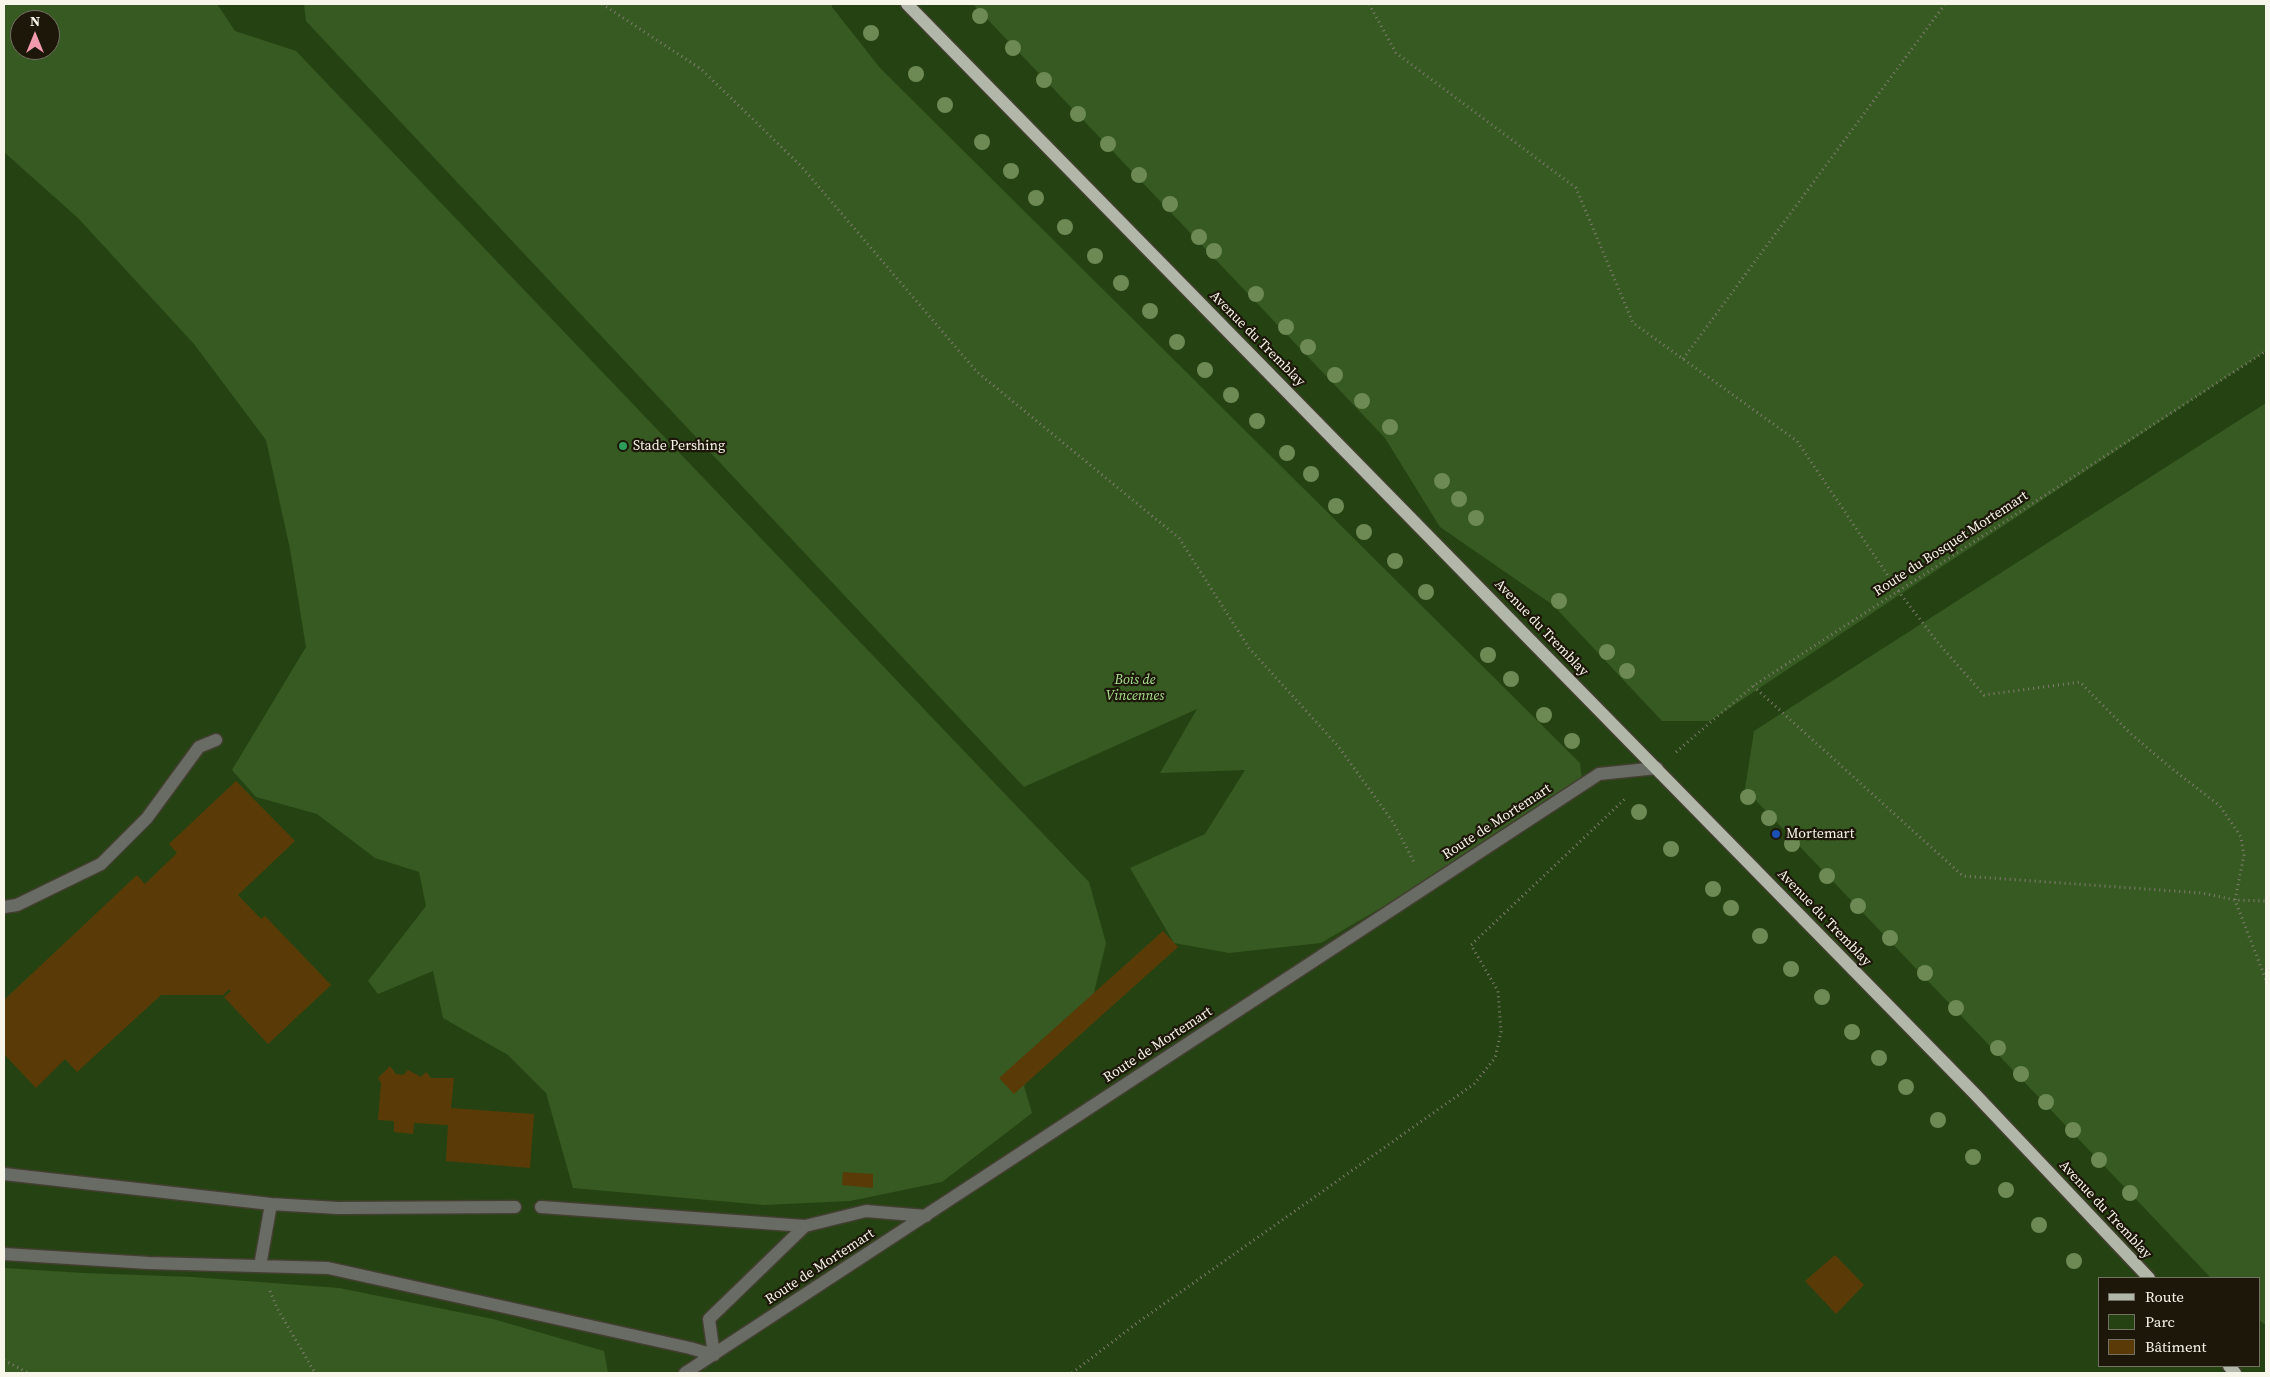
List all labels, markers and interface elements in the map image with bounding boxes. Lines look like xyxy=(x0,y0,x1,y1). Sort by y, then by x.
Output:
north arrow xyxy=(10,10,60,60)
text: N xyxy=(30,11,40,31)
street label: Avenue du Tremblay xyxy=(1206,288,1308,390)
place label: Stade Pershing xyxy=(633,438,725,454)
marker: Stade Pershing xyxy=(617,440,629,452)
street label: Route du Bosquet Mortemart xyxy=(1871,488,2031,600)
street label: Avenue du Tremblay xyxy=(1490,576,1592,680)
park label: Bois de Vincennes xyxy=(1106,672,1164,704)
street label: Route de Mortemart xyxy=(1439,781,1555,863)
place label: Mortemart xyxy=(1786,826,1854,842)
marker: Mortemart xyxy=(1770,828,1782,840)
street label: Avenue du Tremblay xyxy=(1773,866,1875,970)
street label: Route de Mortemart xyxy=(1100,1004,1216,1086)
street label: Avenue du Tremblay xyxy=(2055,1157,2155,1263)
street label: Route de Mortemart xyxy=(762,1226,878,1308)
legend xyxy=(2098,1277,2260,1367)
text: Route xyxy=(2145,1286,2184,1307)
text: Parc xyxy=(2145,1311,2175,1332)
text: Bâtiment xyxy=(2145,1336,2206,1357)

